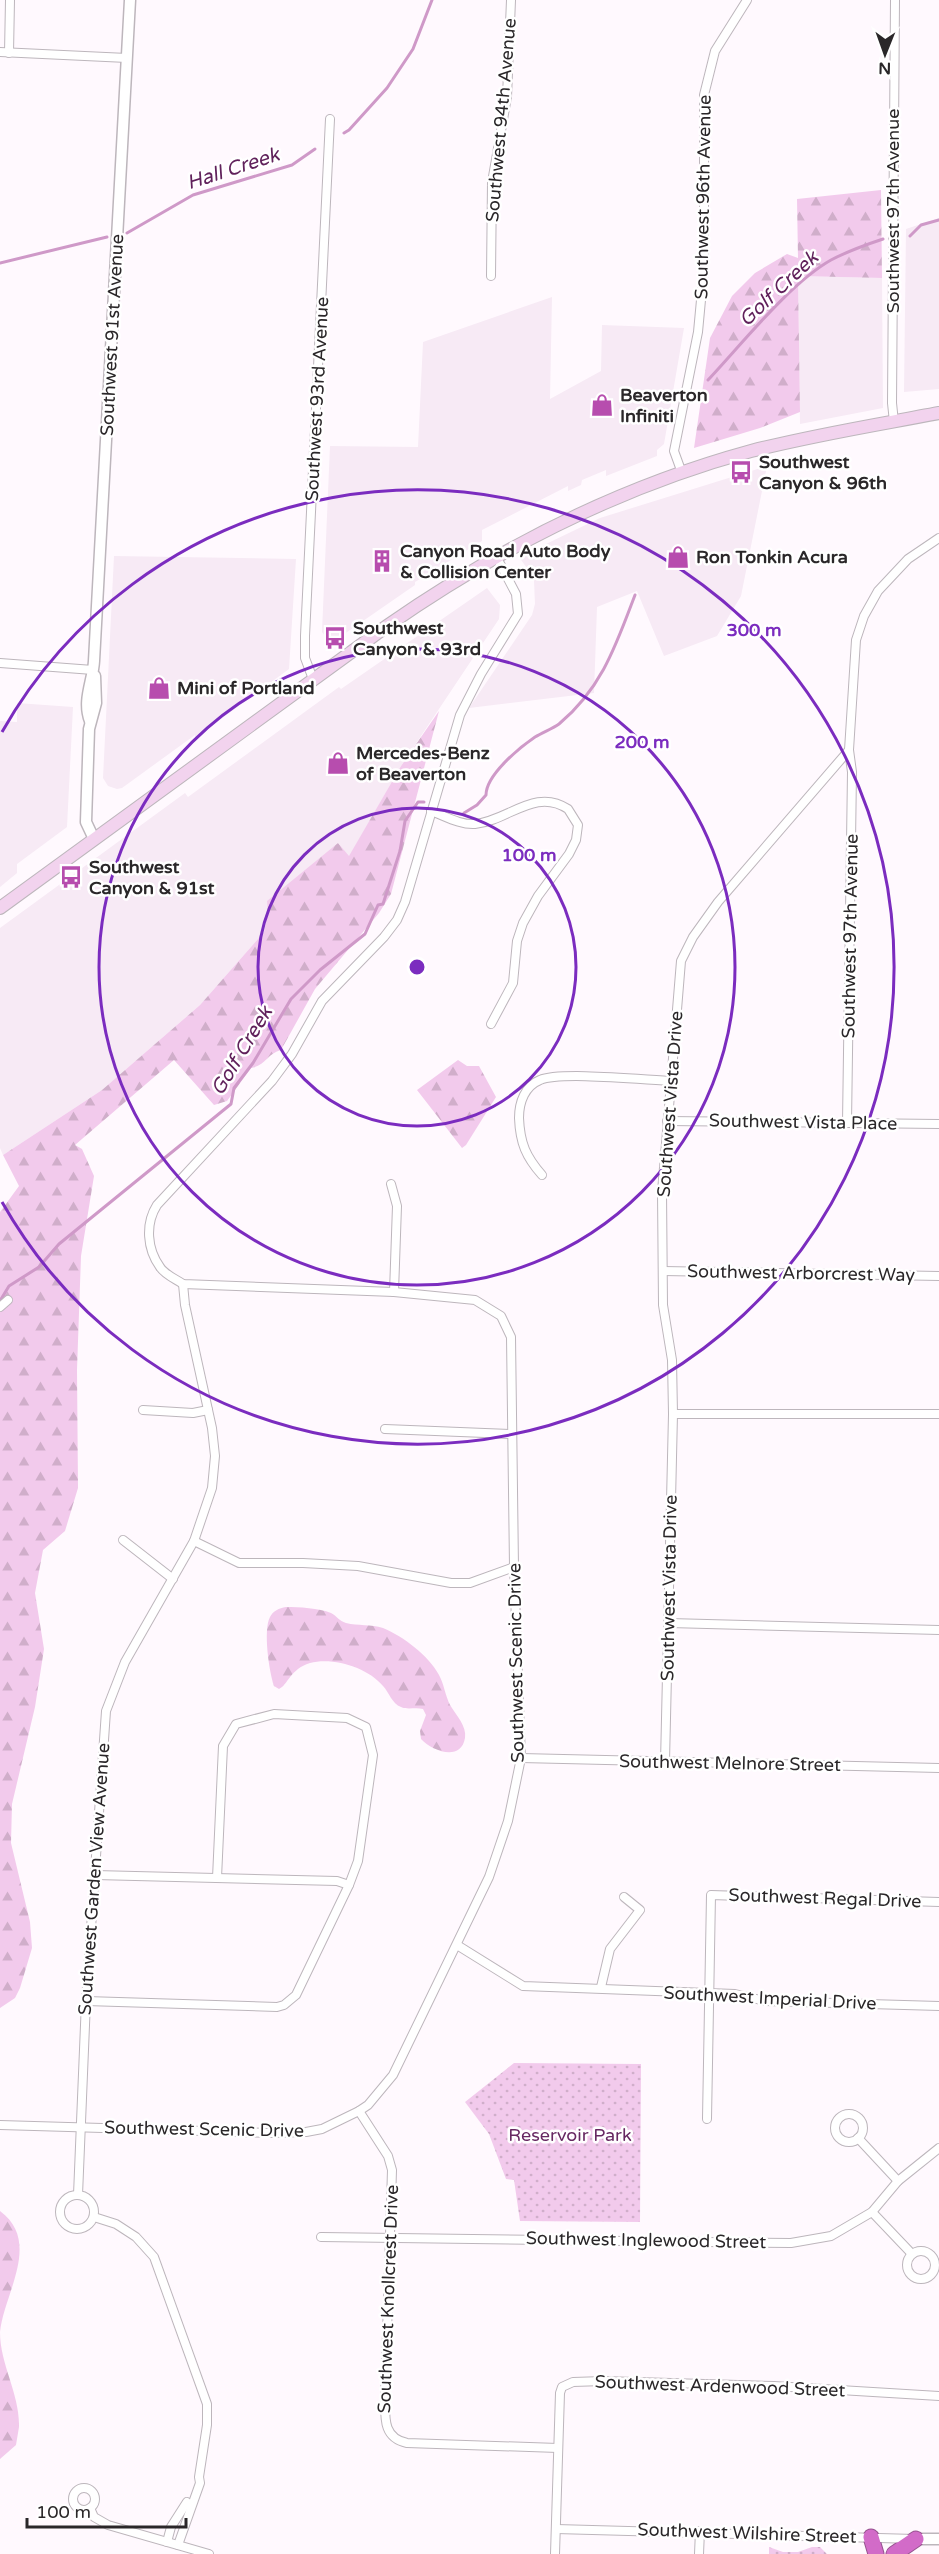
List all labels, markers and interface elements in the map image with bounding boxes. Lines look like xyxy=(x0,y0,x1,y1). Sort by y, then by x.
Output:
street label: Southwest 94th Avenue xyxy=(481,17,521,223)
north arrow xyxy=(855,24,915,84)
text: N xyxy=(878,58,891,78)
street label: Southwest 96th Avenue xyxy=(690,94,716,300)
street label: Southwest 97th Avenue xyxy=(882,109,904,313)
water label: Hall Creek xyxy=(184,142,284,195)
street label: Southwest 91st Avenue xyxy=(96,233,128,437)
water label: Golf Creek xyxy=(734,245,825,332)
street label: Southwest 93rd Avenue xyxy=(301,296,333,502)
place label: Beaverton Infiniti xyxy=(620,384,708,427)
shop icon: Beaverton Infiniti xyxy=(589,392,615,418)
place label: Southwest Canyon & 96th xyxy=(759,451,887,494)
bus stop icon: Southwest Canyon & 96th xyxy=(728,459,754,485)
place label: Canyon Road Auto Body & Collision Center xyxy=(400,540,611,583)
shop icon: Ron Tonkin Acura xyxy=(665,544,691,570)
place label: Ron Tonkin Acura xyxy=(696,546,848,568)
building icon: Canyon Road Auto Body & Collision Center xyxy=(369,548,395,574)
place label: Southwest Canyon & 93rd xyxy=(353,617,481,660)
text: 300 m xyxy=(726,619,782,641)
bus stop icon: Southwest Canyon & 93rd xyxy=(322,625,348,651)
shop icon: Mini of Portland xyxy=(146,675,172,701)
place label: Mini of Portland xyxy=(177,677,315,699)
text: 200 m xyxy=(614,731,670,753)
place label: Mercedes-Benz of Beaverton xyxy=(356,742,490,785)
shop icon: Mercedes-Benz of Beaverton xyxy=(325,750,351,776)
street label: Southwest 97th Avenue xyxy=(837,833,863,1039)
text: 100 m xyxy=(501,844,557,866)
place label: Southwest Canyon & 91st xyxy=(89,856,215,899)
bus stop icon: Southwest Canyon & 91st xyxy=(58,864,84,890)
centre of rings xyxy=(407,957,427,977)
water label: Golf Creek xyxy=(206,1000,279,1100)
street label: Southwest Vista Drive xyxy=(653,1010,687,1198)
street label: Southwest Vista Place xyxy=(709,1109,897,1135)
street label: Southwest Arborcrest Way xyxy=(687,1260,915,1286)
street label: Southwest Vista Drive xyxy=(656,1495,682,1681)
street label: Southwest Scenic Drive xyxy=(503,1563,529,1763)
street label: Southwest Garden View Avenue xyxy=(74,1742,114,2016)
street label: Southwest Melnore Street xyxy=(619,1750,841,1776)
street label: Southwest Regal Drive xyxy=(728,1884,922,1912)
street label: Southwest Imperial Drive xyxy=(663,1981,877,2015)
street label: Southwest Scenic Drive xyxy=(104,2116,304,2142)
park label: Reservoir Park xyxy=(508,2124,632,2146)
street label: Southwest Knollcrest Drive xyxy=(373,2184,403,2414)
street label: Southwest Inglewood Street xyxy=(526,2227,767,2253)
street label: Southwest Ardenwood Street xyxy=(594,2371,846,2401)
scale bar xyxy=(27,2491,186,2529)
text: 100 m xyxy=(36,2501,91,2523)
street label: Southwest Wilshire Street xyxy=(637,2518,857,2548)

